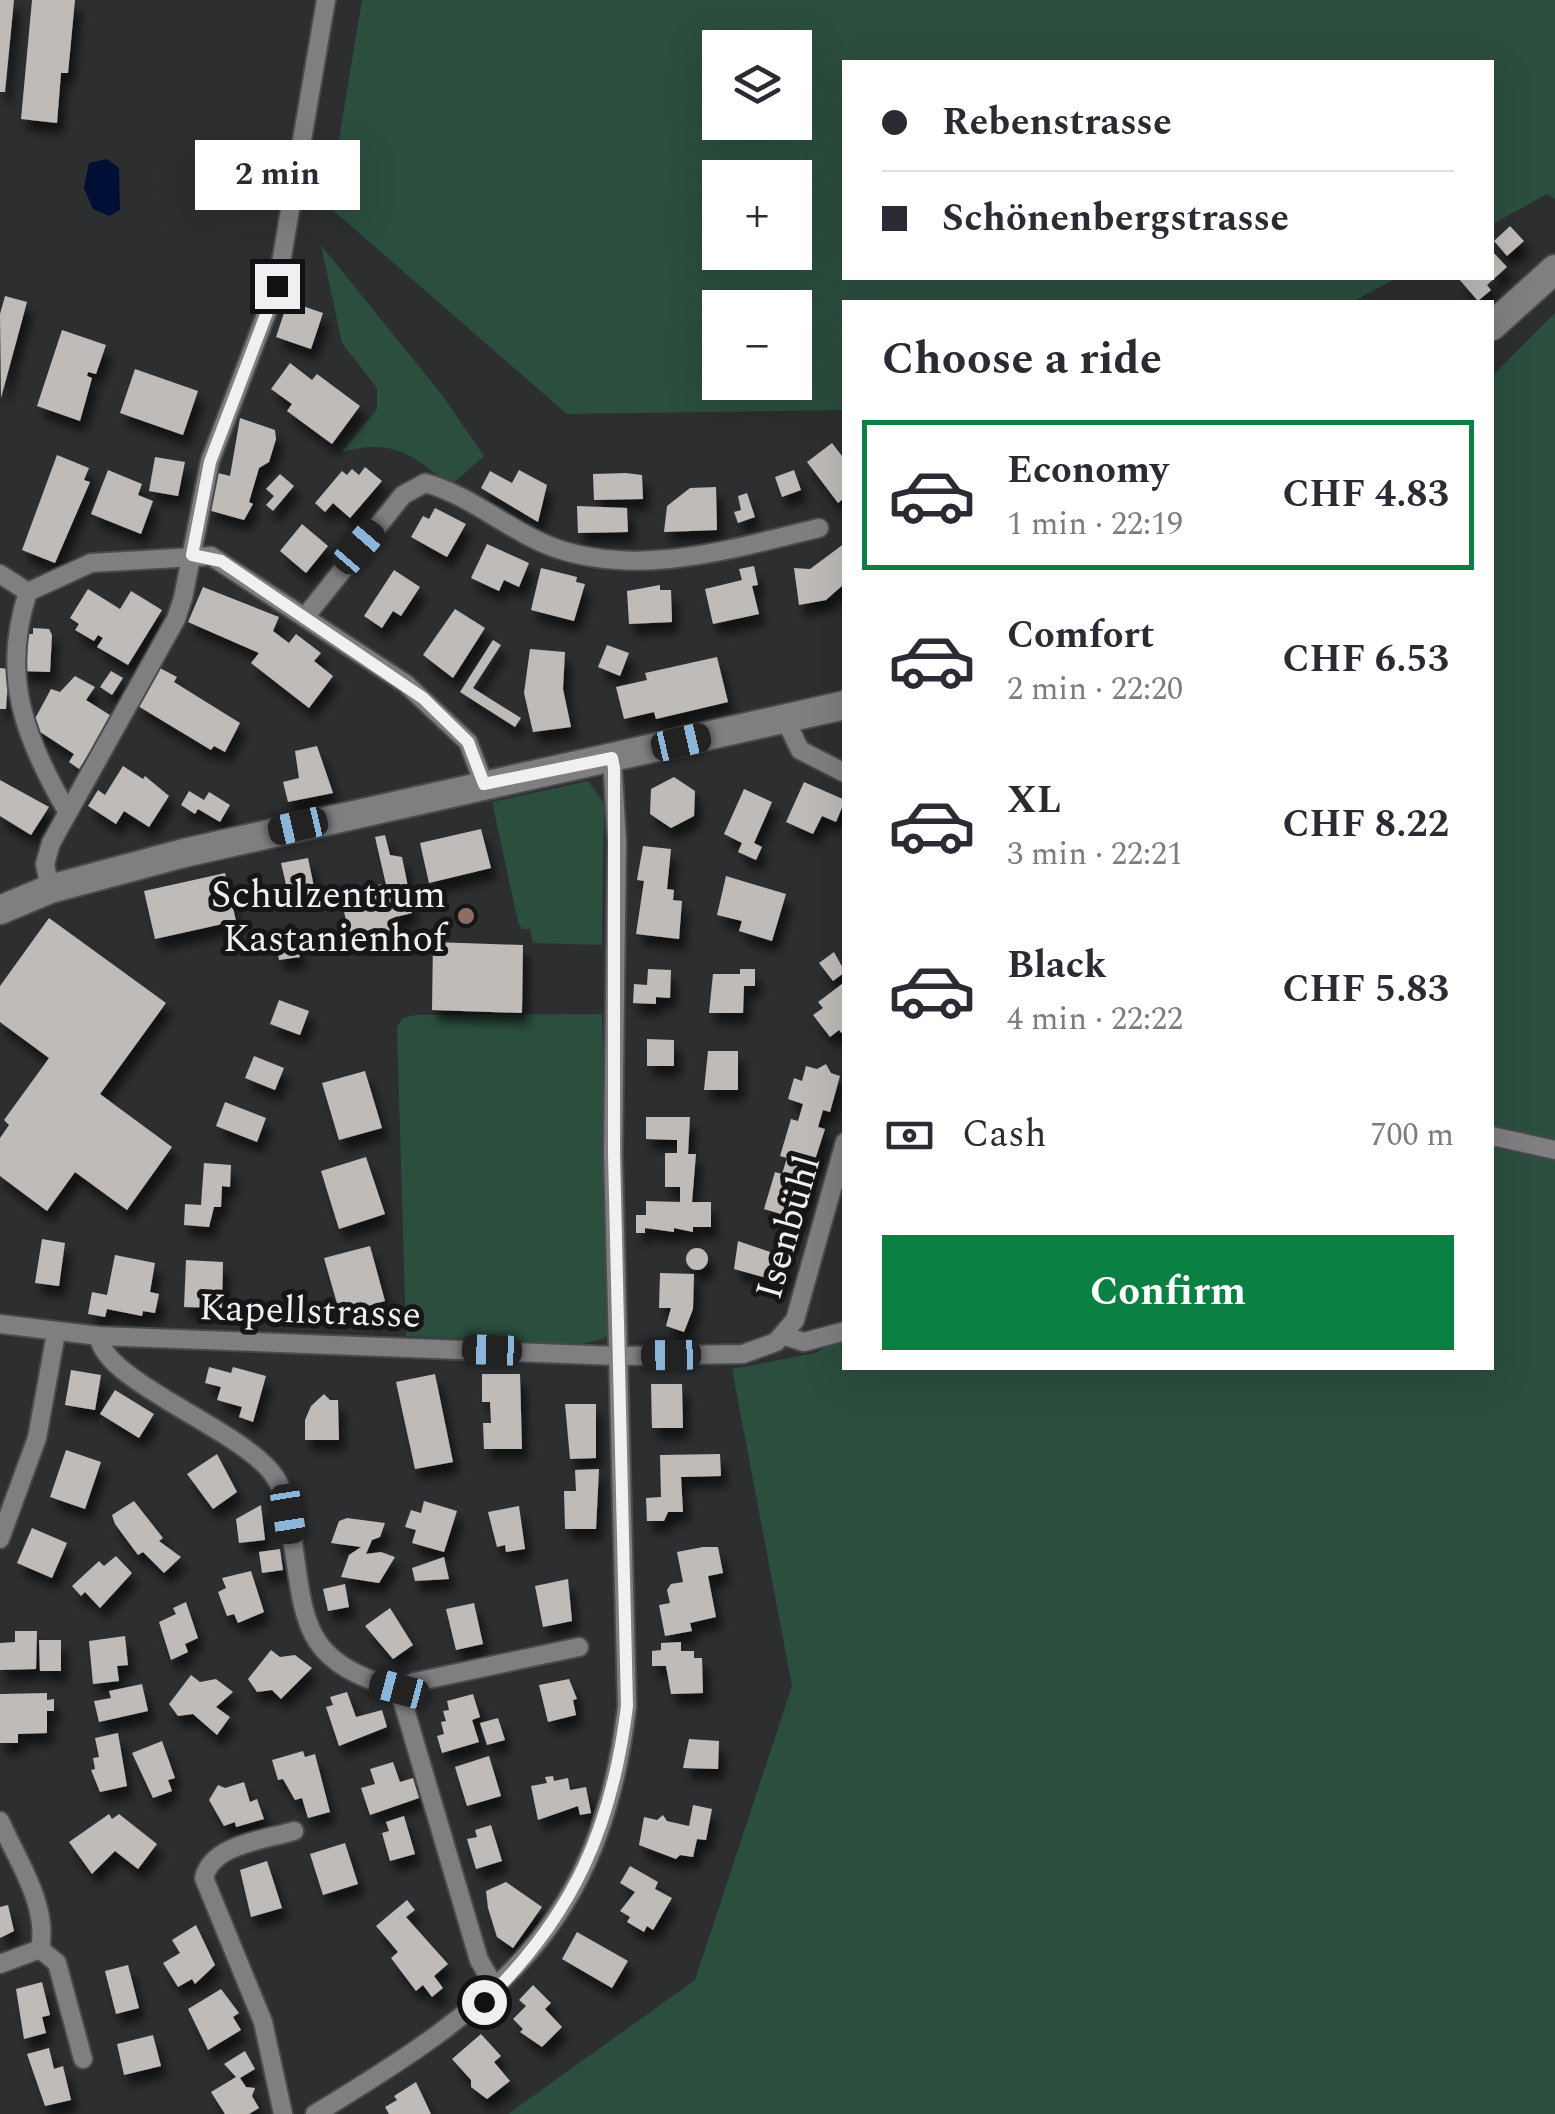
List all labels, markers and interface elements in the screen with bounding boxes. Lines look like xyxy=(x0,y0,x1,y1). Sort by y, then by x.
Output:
map controls xyxy=(702,30,812,400)
button: layers xyxy=(702,30,812,140)
text: Rebenstrasse xyxy=(942,94,1172,152)
callout: 2 min xyxy=(194,141,360,211)
text: 2 min xyxy=(235,150,320,199)
button: + xyxy=(702,160,812,270)
text: Schönenbergstrasse xyxy=(942,190,1289,248)
route end xyxy=(255,264,300,309)
button: − xyxy=(702,290,812,400)
text: Choose a ride xyxy=(882,325,1162,394)
text: Economy xyxy=(1007,442,1168,500)
icon: car xyxy=(887,450,977,540)
text: CHF 4.83 xyxy=(1283,466,1449,524)
text: 1 min · 22:19 xyxy=(1007,500,1183,549)
car xyxy=(328,515,390,579)
text: Comfort xyxy=(1007,607,1154,665)
icon: car xyxy=(887,615,977,705)
text: CHF 6.53 xyxy=(1283,631,1449,689)
text: 2 min · 22:20 xyxy=(1007,665,1183,714)
car xyxy=(648,721,714,763)
text: XL xyxy=(1007,772,1061,830)
icon: car xyxy=(887,780,977,870)
text: CHF 8.22 xyxy=(1283,796,1449,854)
car xyxy=(265,805,331,847)
text: 3 min · 22:21 xyxy=(1007,830,1183,879)
place label: Schulzentrum Kastanienhof xyxy=(211,867,449,969)
marker: Schulzentrum Kastanienhof xyxy=(455,905,477,927)
text: Black xyxy=(1007,937,1107,995)
icon: car xyxy=(887,945,977,1035)
text: CHF 5.83 xyxy=(1283,961,1449,1019)
text: 4 min · 22:22 xyxy=(1007,995,1183,1044)
text: Cash xyxy=(962,1106,1047,1164)
icon: cash xyxy=(882,1108,937,1163)
text: 700 m xyxy=(1370,1111,1454,1160)
street label: Isenbühl xyxy=(741,1149,837,1306)
button: Confirm xyxy=(882,1235,1454,1350)
street label: Kapellstrasse xyxy=(198,1279,422,1345)
car xyxy=(461,1334,523,1366)
car xyxy=(641,1339,701,1371)
car xyxy=(268,1482,308,1546)
car xyxy=(366,1667,432,1711)
route start xyxy=(462,1980,507,2025)

